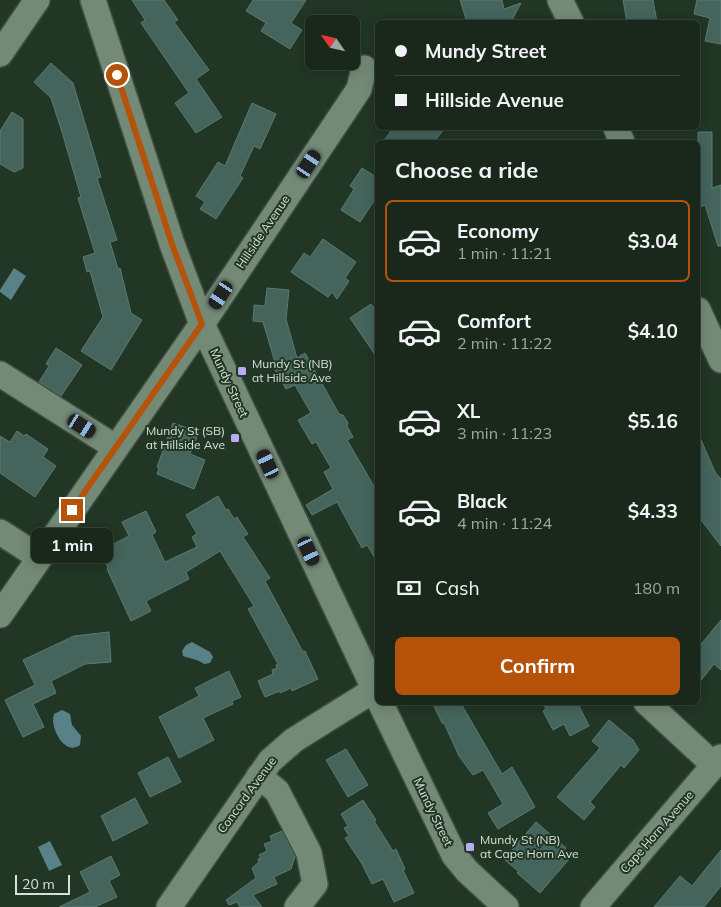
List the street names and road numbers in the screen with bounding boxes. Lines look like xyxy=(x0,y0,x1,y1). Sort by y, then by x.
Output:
street label: Hillside Avenue xyxy=(233,192,293,271)
street label: Mundy Street xyxy=(207,346,252,420)
street label: Concord Avenue xyxy=(214,754,279,836)
street label: Mundy Street xyxy=(410,775,456,848)
street label: Cape Horn Avenue xyxy=(617,787,697,876)

